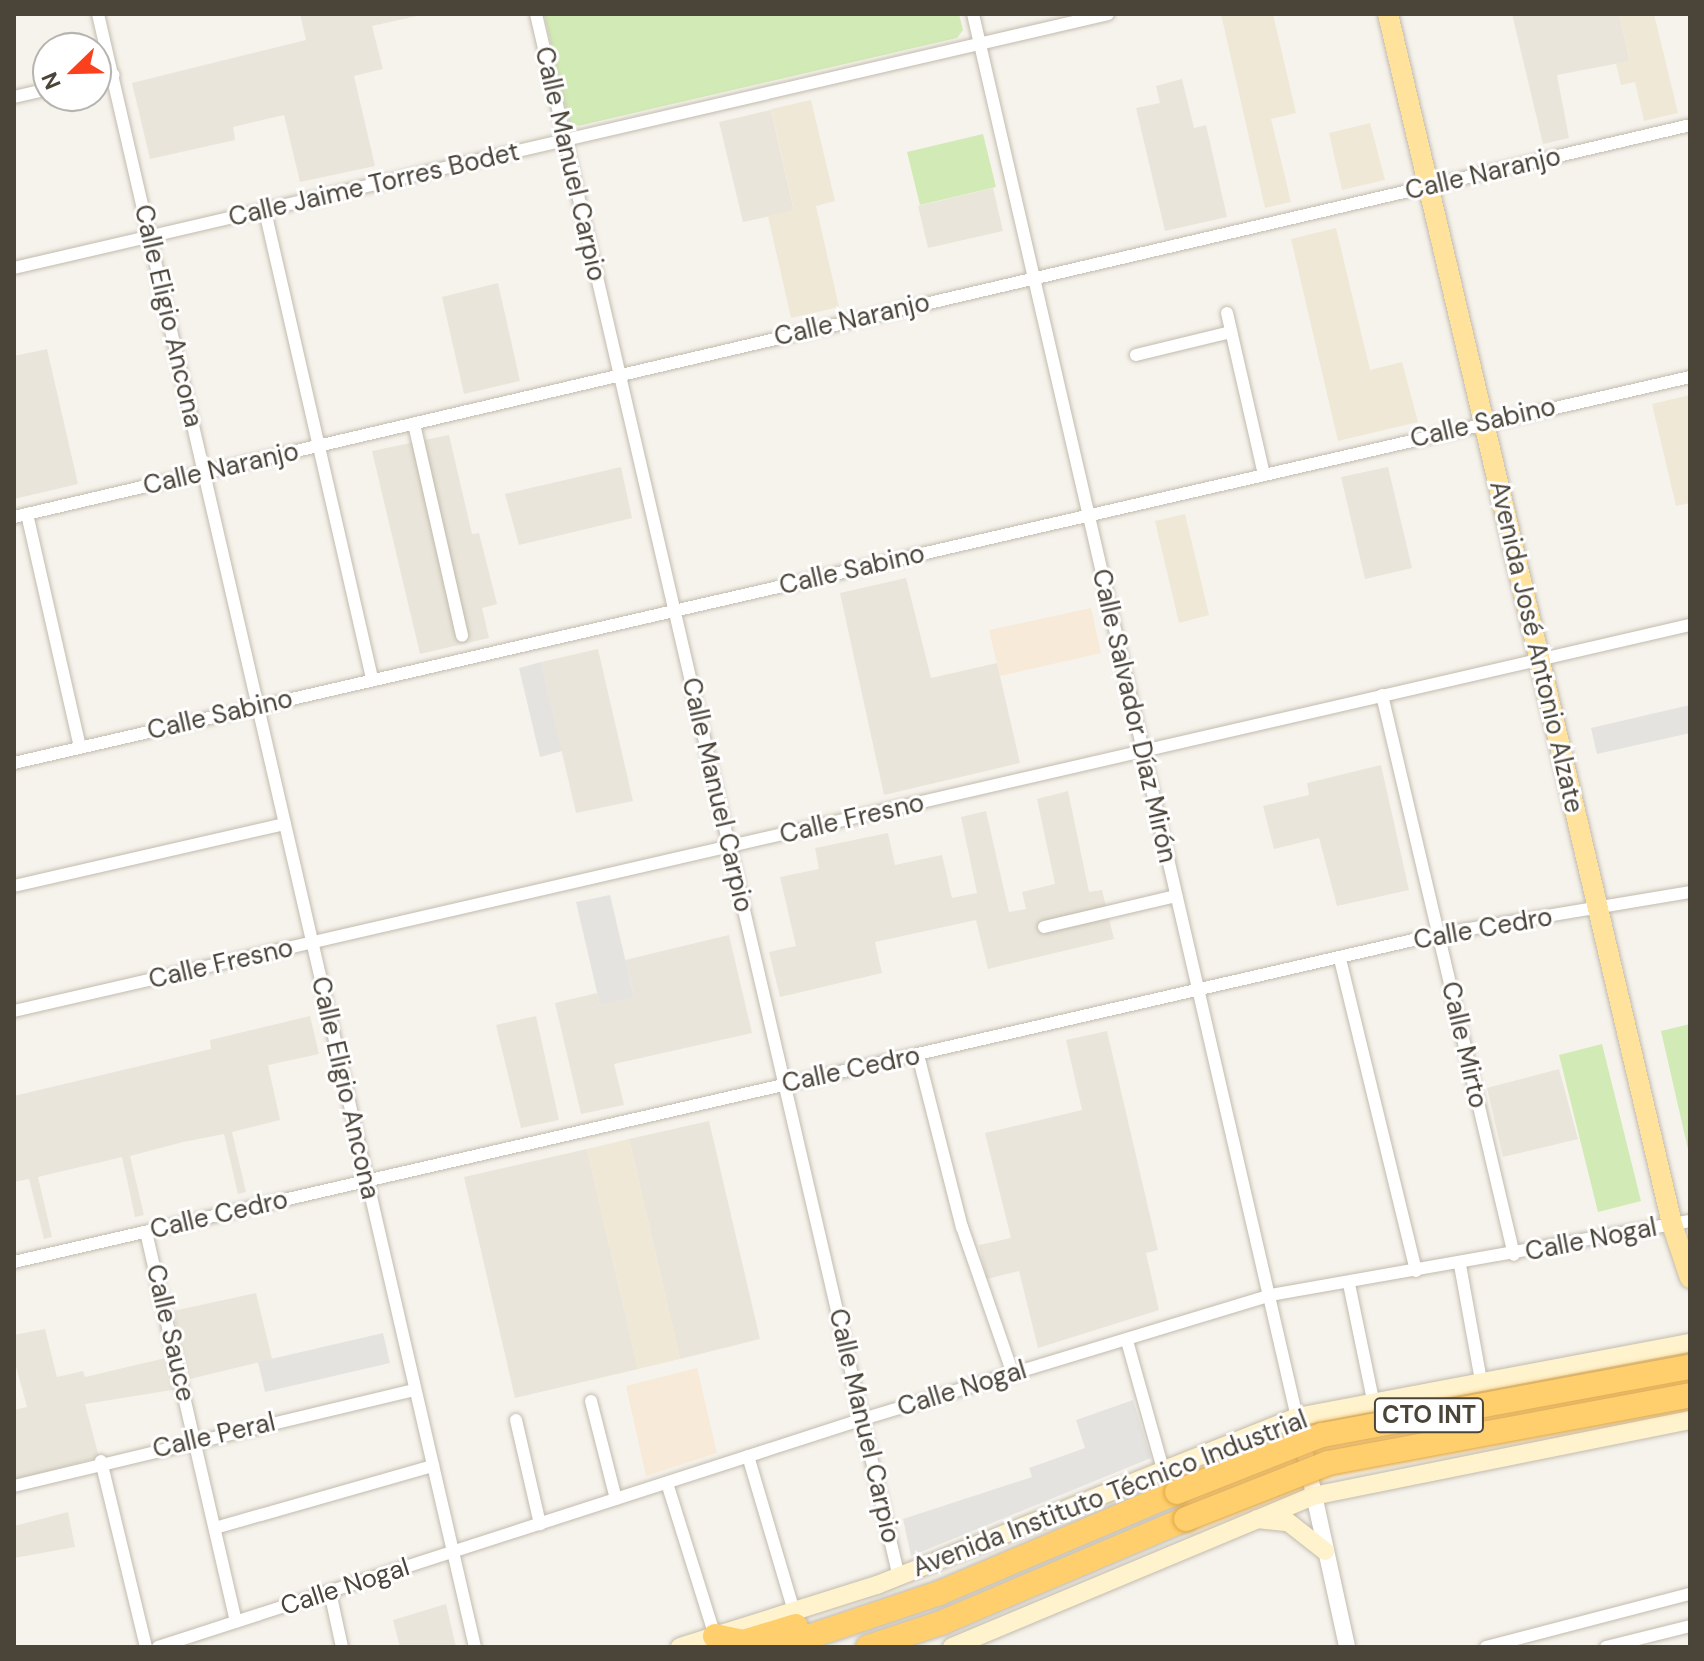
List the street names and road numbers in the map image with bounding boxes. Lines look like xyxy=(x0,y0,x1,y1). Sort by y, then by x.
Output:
street label: Calle Manuel Carpio xyxy=(528,44,612,284)
street label: Calle Jaime Torres Bodet xyxy=(226,136,522,234)
street label: Calle Naranjo xyxy=(1402,141,1564,207)
street label: Calle Eligio Ancona xyxy=(127,202,209,430)
street label: Calle Naranjo xyxy=(771,287,933,353)
street label: Calle Sabino xyxy=(1407,391,1559,455)
street label: Calle Naranjo xyxy=(140,436,302,502)
street label: Avenida José Antonio Alzate xyxy=(1483,478,1589,816)
street label: Calle Sabino xyxy=(776,538,928,602)
street label: Calle Salvador Díaz Mirón xyxy=(1085,566,1183,866)
street label: Calle Manuel Carpio xyxy=(675,675,759,915)
street label: Calle Sabino xyxy=(144,683,296,747)
street label: Calle Fresno xyxy=(777,787,927,851)
street label: Calle Cedro xyxy=(1411,901,1555,957)
street label: Calle Fresno xyxy=(146,932,296,996)
street label: Calle Eligio Ancona xyxy=(304,974,386,1202)
street label: Calle Mirto xyxy=(1434,979,1494,1111)
street label: Calle Cedro xyxy=(779,1040,923,1100)
street label: Calle Cedro xyxy=(147,1184,291,1246)
street label: Calle Nogal xyxy=(1523,1212,1659,1268)
street label: Calle Sauce xyxy=(139,1261,201,1405)
street label: Calle Manuel Carpio xyxy=(822,1306,906,1546)
street label: Calle Nogal xyxy=(894,1355,1030,1423)
road number: CTO INT xyxy=(1373,1395,1485,1435)
street label: Avenida Instituto Técnico Industrial xyxy=(908,1404,1312,1584)
street label: Calle Peral xyxy=(150,1407,278,1465)
street label: Calle Nogal xyxy=(277,1552,413,1622)

